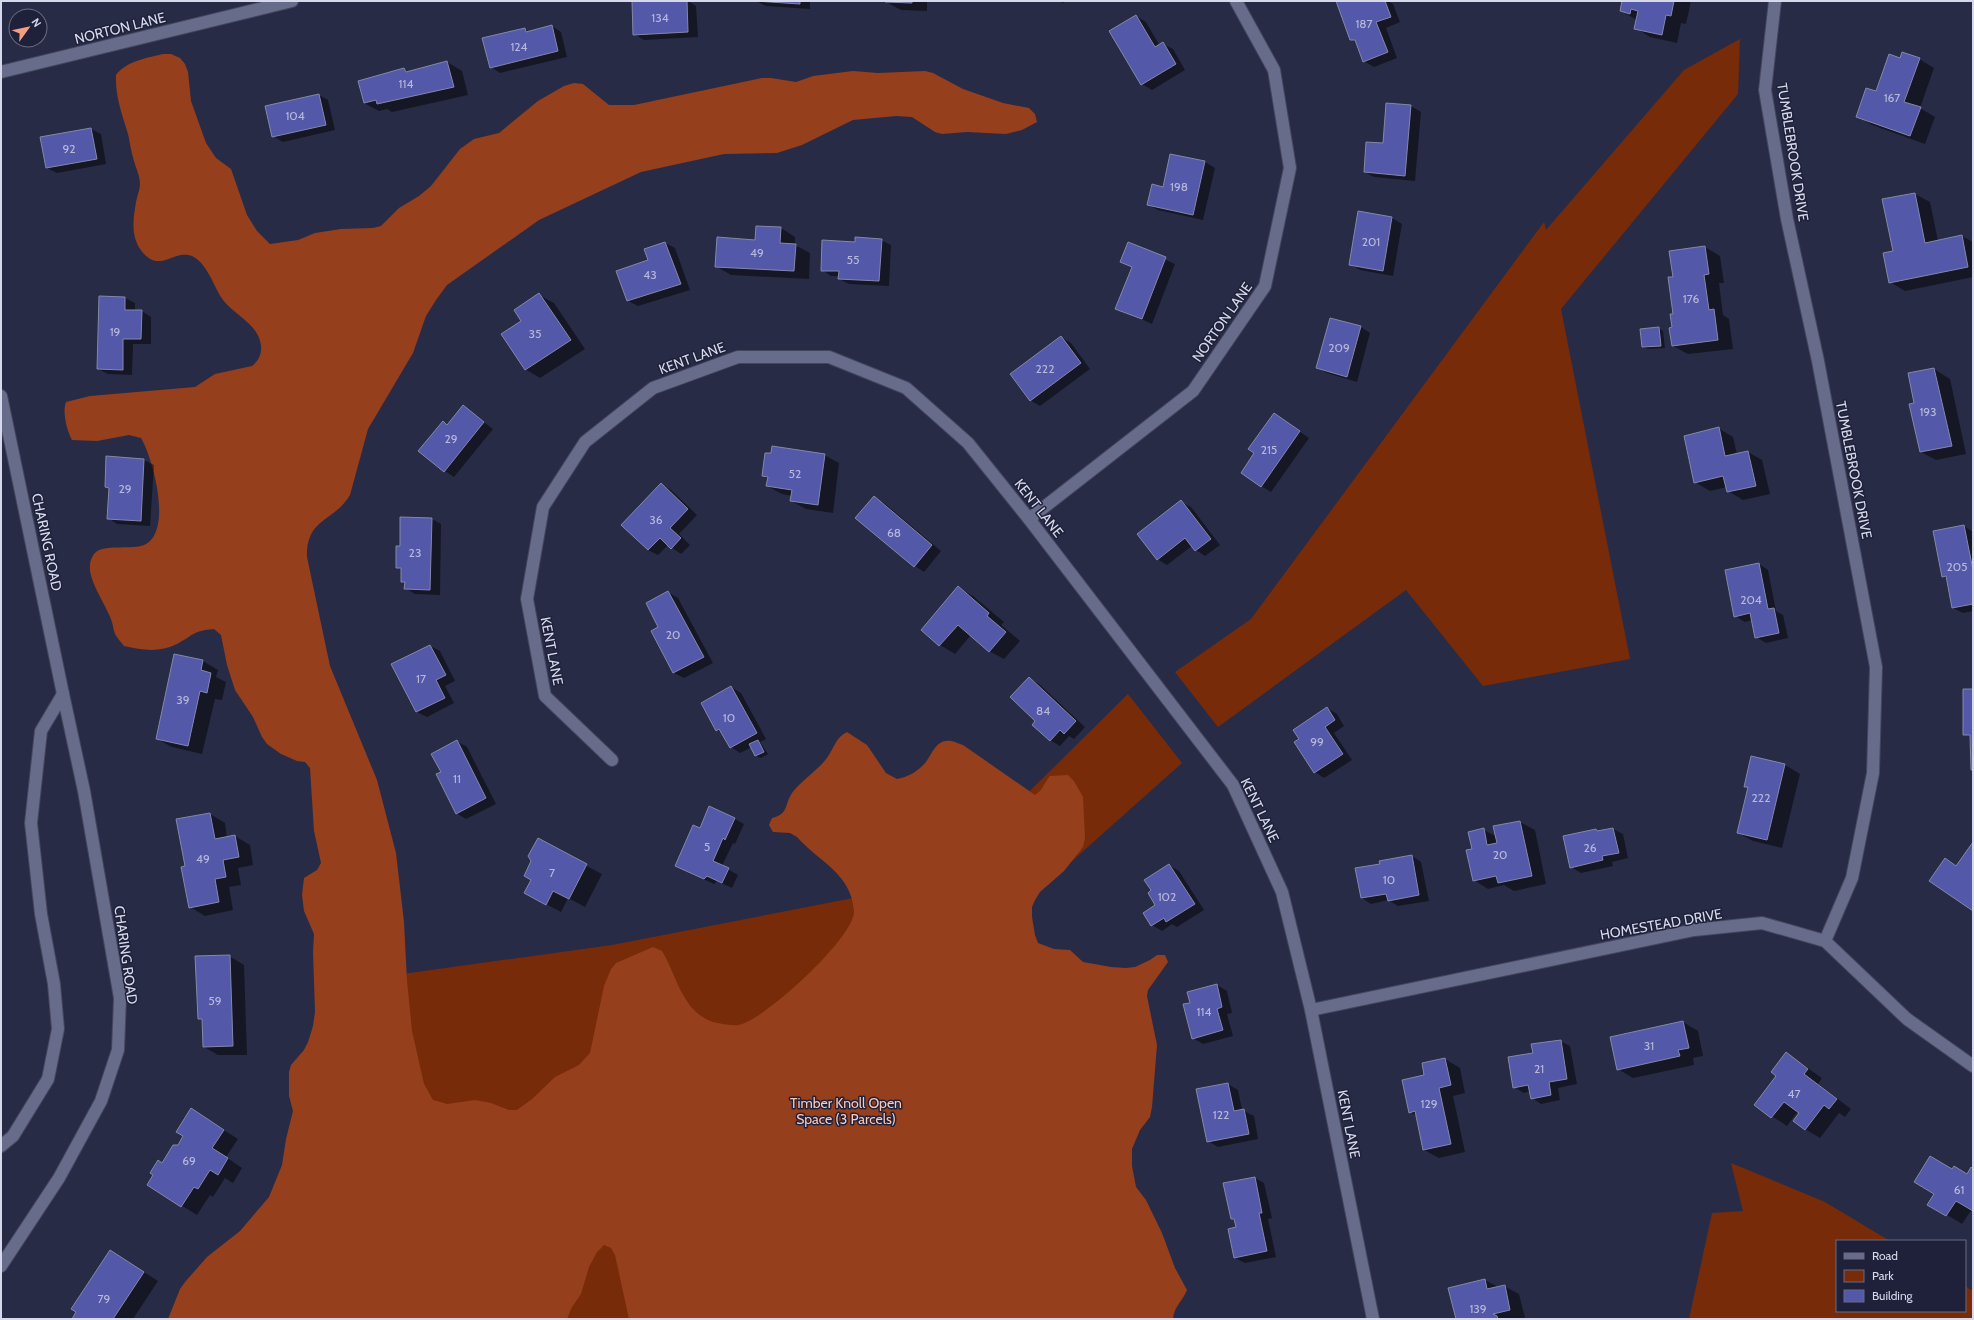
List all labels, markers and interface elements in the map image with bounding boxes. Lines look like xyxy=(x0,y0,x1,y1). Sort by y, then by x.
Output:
north arrow xyxy=(8,8,48,48)
street label: NORTON LANE xyxy=(73,8,168,48)
house number: 134 xyxy=(651,10,669,25)
text: N xyxy=(28,15,44,30)
house number: 187 xyxy=(1355,16,1373,31)
house number: 124 xyxy=(510,39,528,54)
house number: 114 xyxy=(399,76,413,91)
street label: TUMBLEBROOK DRIVE xyxy=(1773,82,1813,223)
house number: 167 xyxy=(1884,90,1900,105)
house number: 104 xyxy=(285,108,305,123)
house number: 92 xyxy=(62,141,76,156)
house number: 198 xyxy=(1170,179,1188,194)
house number: 201 xyxy=(1362,234,1380,249)
house number: 49 xyxy=(750,245,764,260)
house number: 55 xyxy=(847,252,859,267)
house number: 43 xyxy=(643,267,657,282)
street label: NORTON LANE xyxy=(1188,279,1256,365)
house number: 176 xyxy=(1683,291,1699,306)
house number: 19 xyxy=(110,324,121,339)
house number: 35 xyxy=(529,326,541,341)
street label: KENT LANE xyxy=(656,338,728,378)
house number: 209 xyxy=(1328,340,1350,355)
house number: 222 xyxy=(1036,361,1054,376)
street label: TUMBLEBROOK DRIVE xyxy=(1832,400,1876,541)
house number: 193 xyxy=(1919,404,1937,419)
house number: 29 xyxy=(444,431,458,446)
house number: 215 xyxy=(1261,442,1277,457)
house number: 52 xyxy=(789,466,801,481)
street label: KENT LANE xyxy=(1011,475,1068,541)
house number: 29 xyxy=(118,481,132,496)
street label: CHARING ROAD xyxy=(28,491,66,593)
house number: 36 xyxy=(649,512,663,527)
house number: 68 xyxy=(887,525,901,540)
house number: 23 xyxy=(409,545,421,560)
house number: 205 xyxy=(1946,559,1968,574)
house number: 204 xyxy=(1740,592,1762,607)
street label: KENT LANE xyxy=(537,615,568,687)
house number: 20 xyxy=(666,627,680,642)
house number: 17 xyxy=(416,671,426,686)
house number: 39 xyxy=(176,692,190,707)
house number: 84 xyxy=(1036,703,1050,718)
house number: 10 xyxy=(723,710,735,725)
house number: 99 xyxy=(1310,734,1324,749)
house number: 11 xyxy=(453,771,461,786)
street label: KENT LANE xyxy=(1237,775,1283,845)
house number: 222 xyxy=(1752,790,1770,805)
house number: 5 xyxy=(704,839,710,854)
house number: 26 xyxy=(1583,840,1597,855)
house number: 20 xyxy=(1493,847,1507,862)
house number: 49 xyxy=(196,851,210,866)
house number: 7 xyxy=(549,865,555,880)
house number: 10 xyxy=(1383,872,1395,887)
house number: 102 xyxy=(1158,889,1176,904)
street label: HOMESTEAD DRIVE xyxy=(1599,904,1724,944)
street label: CHARING ROAD xyxy=(110,905,142,1005)
house number: 59 xyxy=(208,993,222,1008)
house number: 114 xyxy=(1197,1004,1211,1019)
house number: 31 xyxy=(1644,1038,1654,1053)
house number: 21 xyxy=(1534,1061,1544,1076)
house number: 47 xyxy=(1788,1086,1800,1101)
street label: KENT LANE xyxy=(1334,1088,1365,1160)
park label: Timber Knoll Open Space (3 Parcels) xyxy=(790,1094,902,1128)
house number: 129 xyxy=(1420,1096,1438,1111)
house number: 122 xyxy=(1213,1107,1229,1122)
house number: 69 xyxy=(182,1153,196,1168)
house number: 61 xyxy=(1954,1182,1964,1197)
legend xyxy=(1836,1240,1966,1312)
text: Road xyxy=(1872,1248,1898,1263)
text: Park xyxy=(1872,1268,1894,1283)
text: Building xyxy=(1872,1288,1914,1303)
house number: 79 xyxy=(98,1291,111,1306)
house number: 139 xyxy=(1469,1301,1487,1316)

